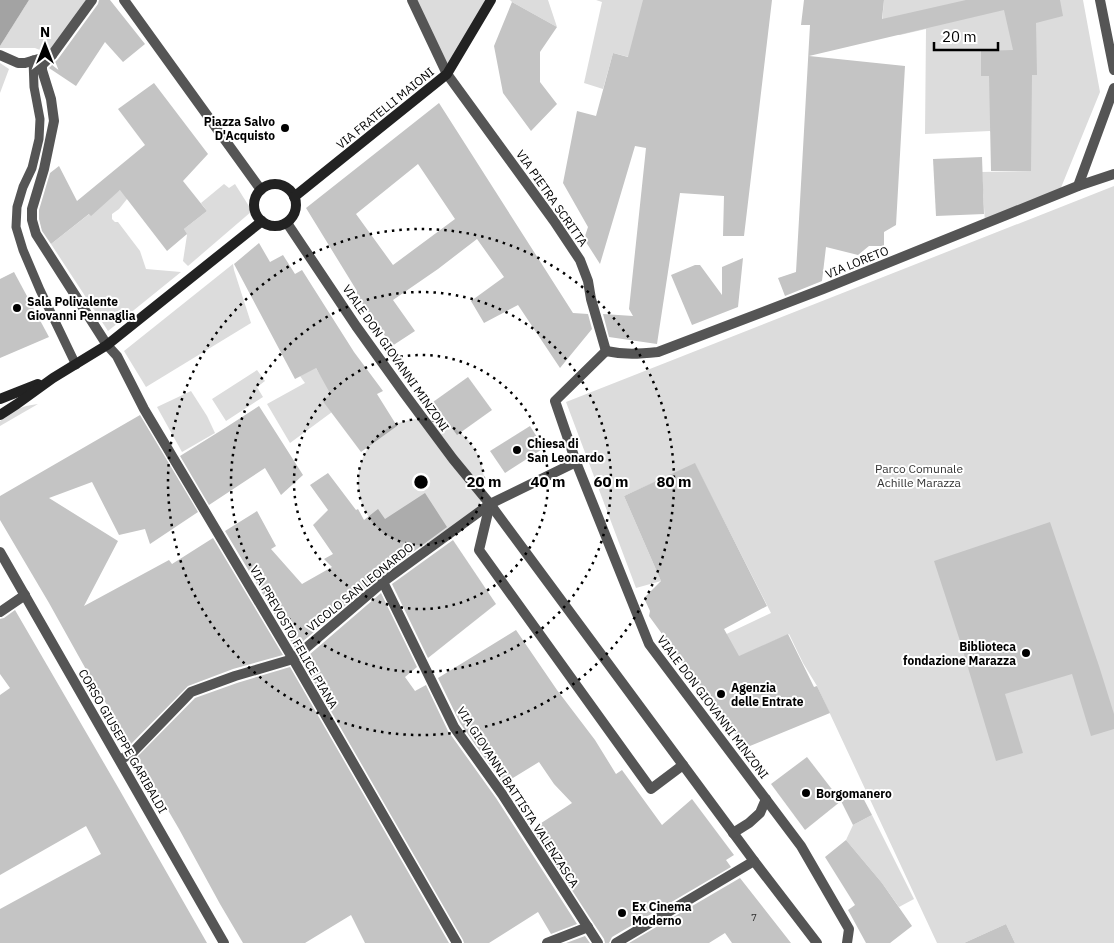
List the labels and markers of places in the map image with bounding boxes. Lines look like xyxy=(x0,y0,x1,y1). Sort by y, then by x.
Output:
place label: Piazza Salvo D'Acquisto xyxy=(204,114,275,143)
marker: Piazza Salvo D'Acquisto xyxy=(279,122,291,134)
place label: Sala Polivalente Giovanni Pennaglia xyxy=(27,294,136,323)
marker: Sala Polivalente Giovanni Pennaglia xyxy=(11,302,23,314)
place label: Chiesa di San Leonardo xyxy=(527,436,604,465)
marker: Chiesa di San Leonardo xyxy=(511,444,523,456)
centre of rings xyxy=(412,473,430,491)
place label: Biblioteca fondazione Marazza xyxy=(903,639,1016,668)
marker: Biblioteca fondazione Marazza xyxy=(1020,647,1032,659)
place label: Agenzia delle Entrate xyxy=(731,680,804,709)
marker: Agenzia delle Entrate xyxy=(715,688,727,700)
place label: Borgomanero xyxy=(816,786,892,801)
marker: Borgomanero xyxy=(800,787,812,799)
place label: Ex Cinema Moderno xyxy=(632,899,692,928)
marker: Ex Cinema Moderno xyxy=(616,907,628,919)

